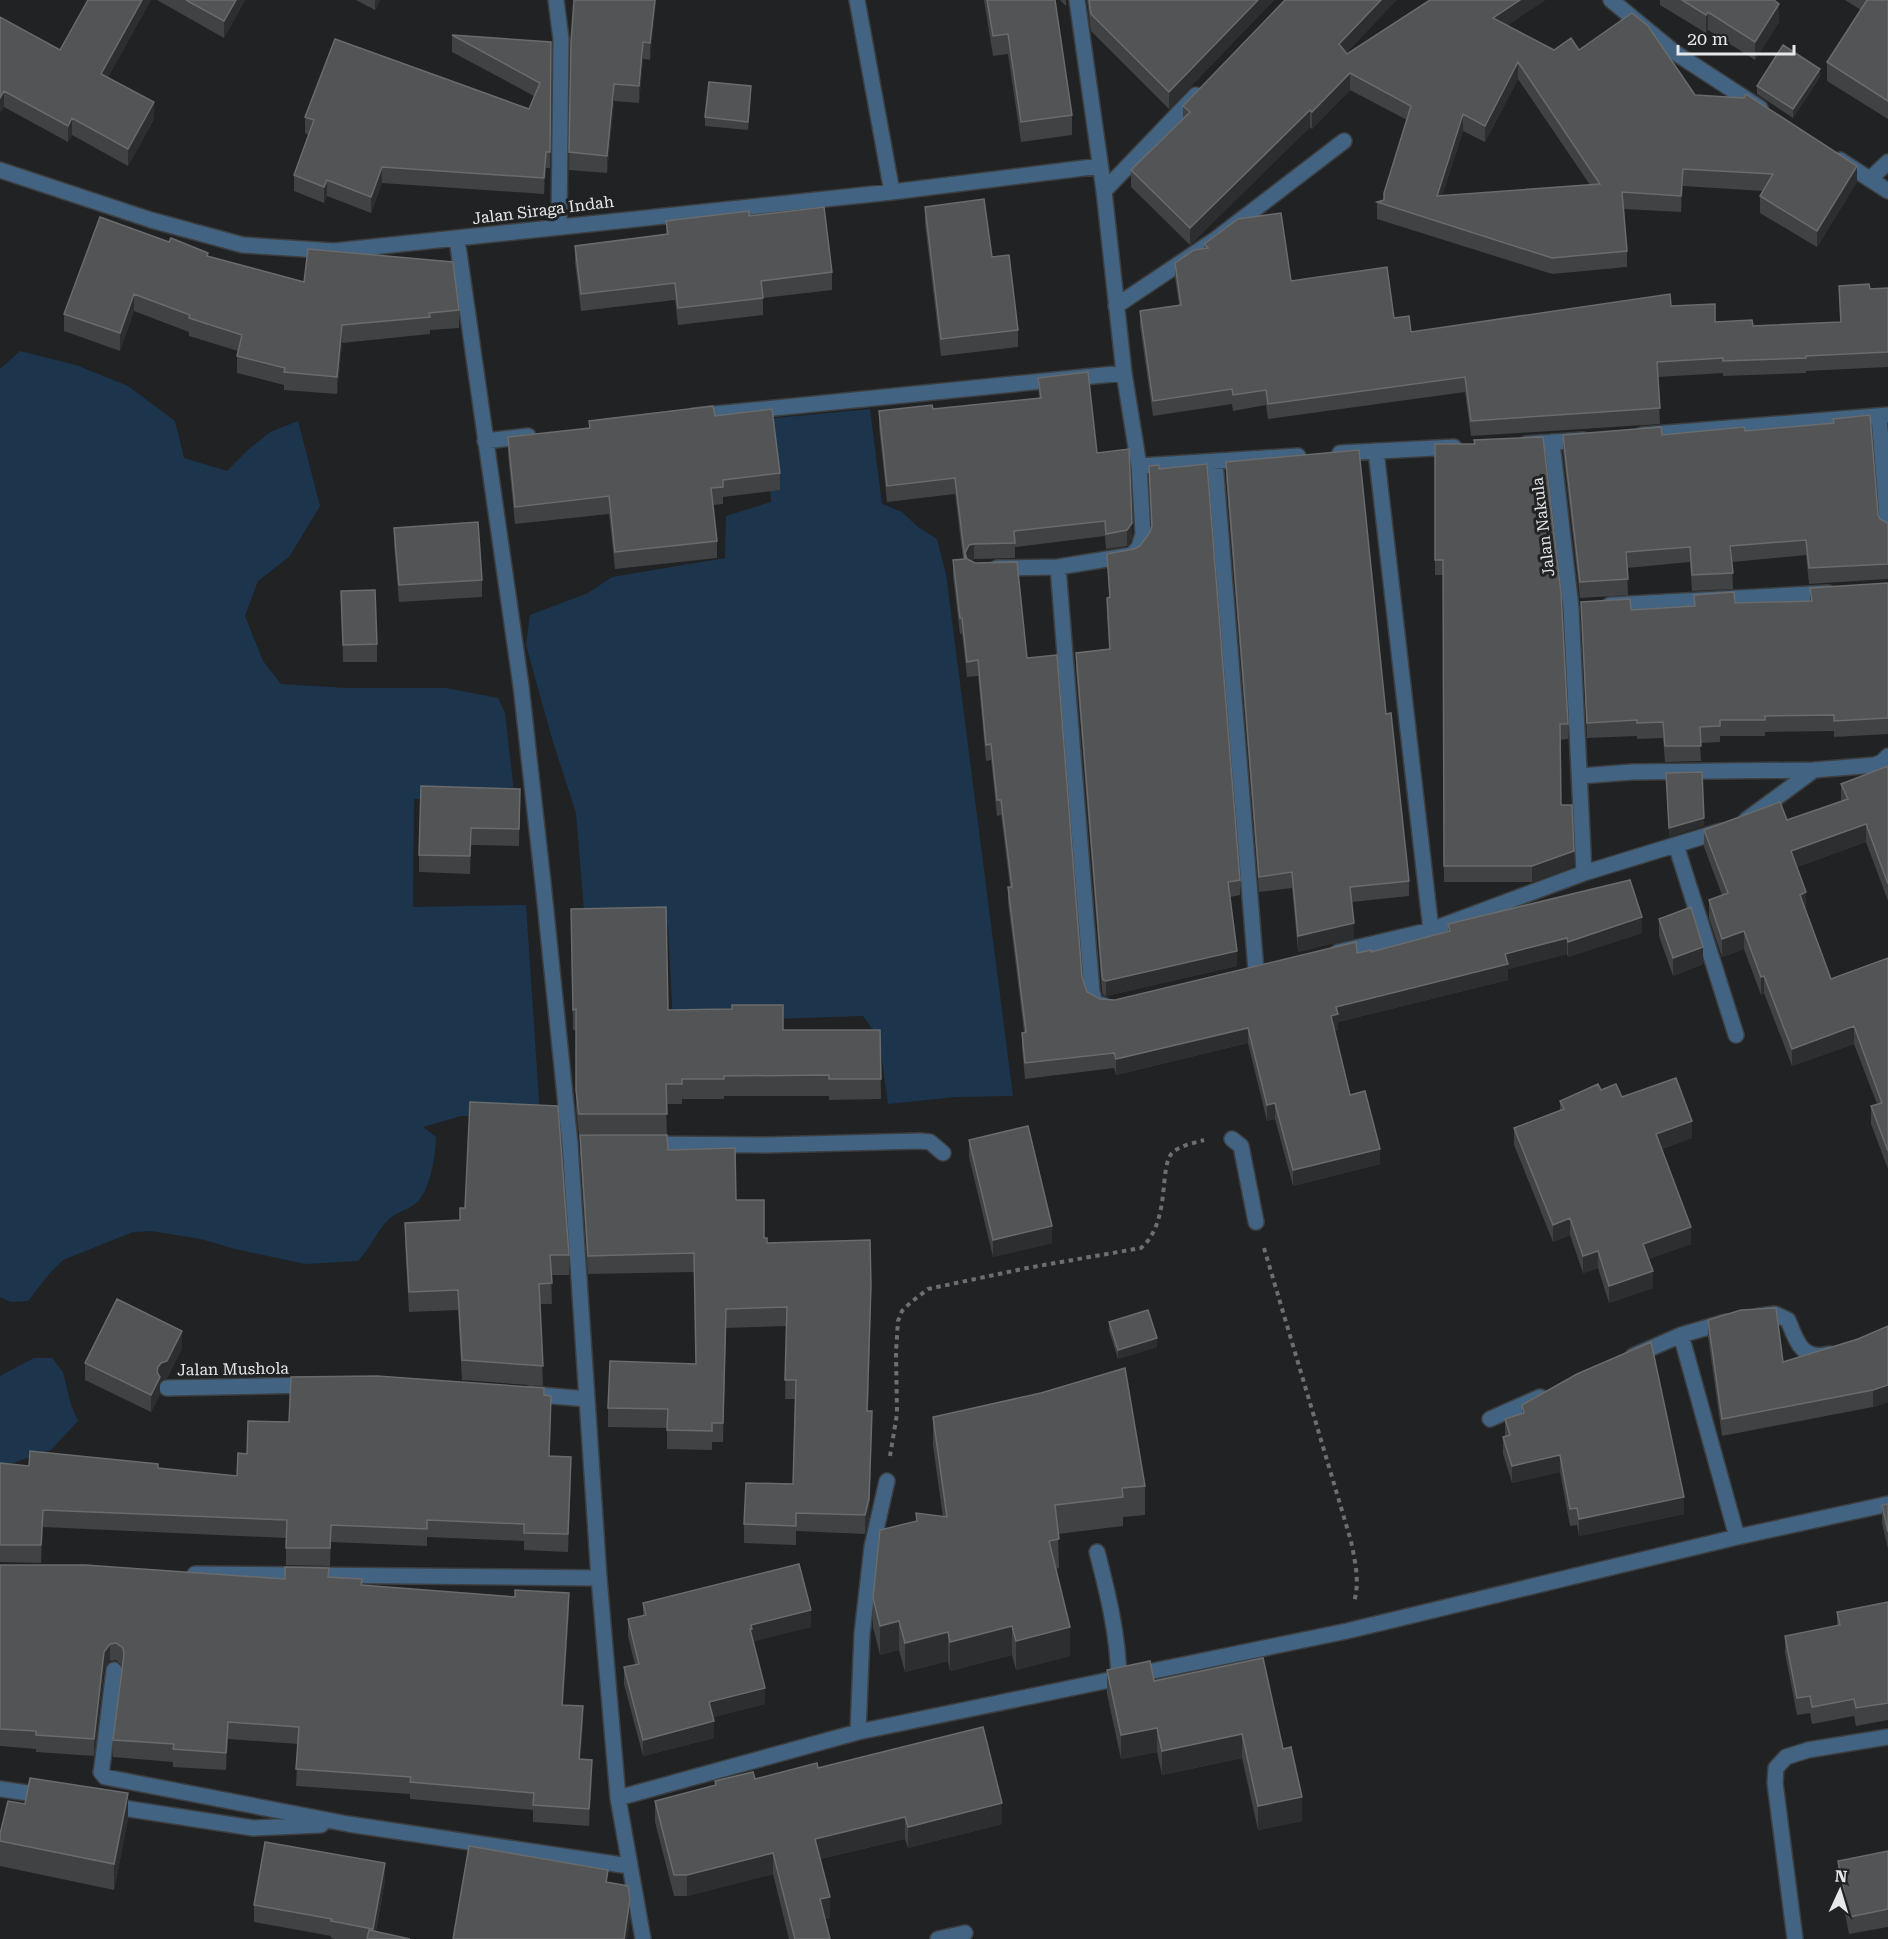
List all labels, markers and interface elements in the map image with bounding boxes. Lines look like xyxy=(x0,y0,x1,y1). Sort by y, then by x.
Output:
scale bar xyxy=(1678,18,1794,56)
text: 20 m xyxy=(1687,28,1728,49)
street label: Jalan Siraga Indah xyxy=(471,192,615,228)
street label: Jalan Nakula xyxy=(1527,476,1559,578)
street label: Jalan Mushola xyxy=(177,1359,289,1379)
north arrow xyxy=(1810,1861,1870,1921)
text: N xyxy=(1834,1867,1848,1886)

